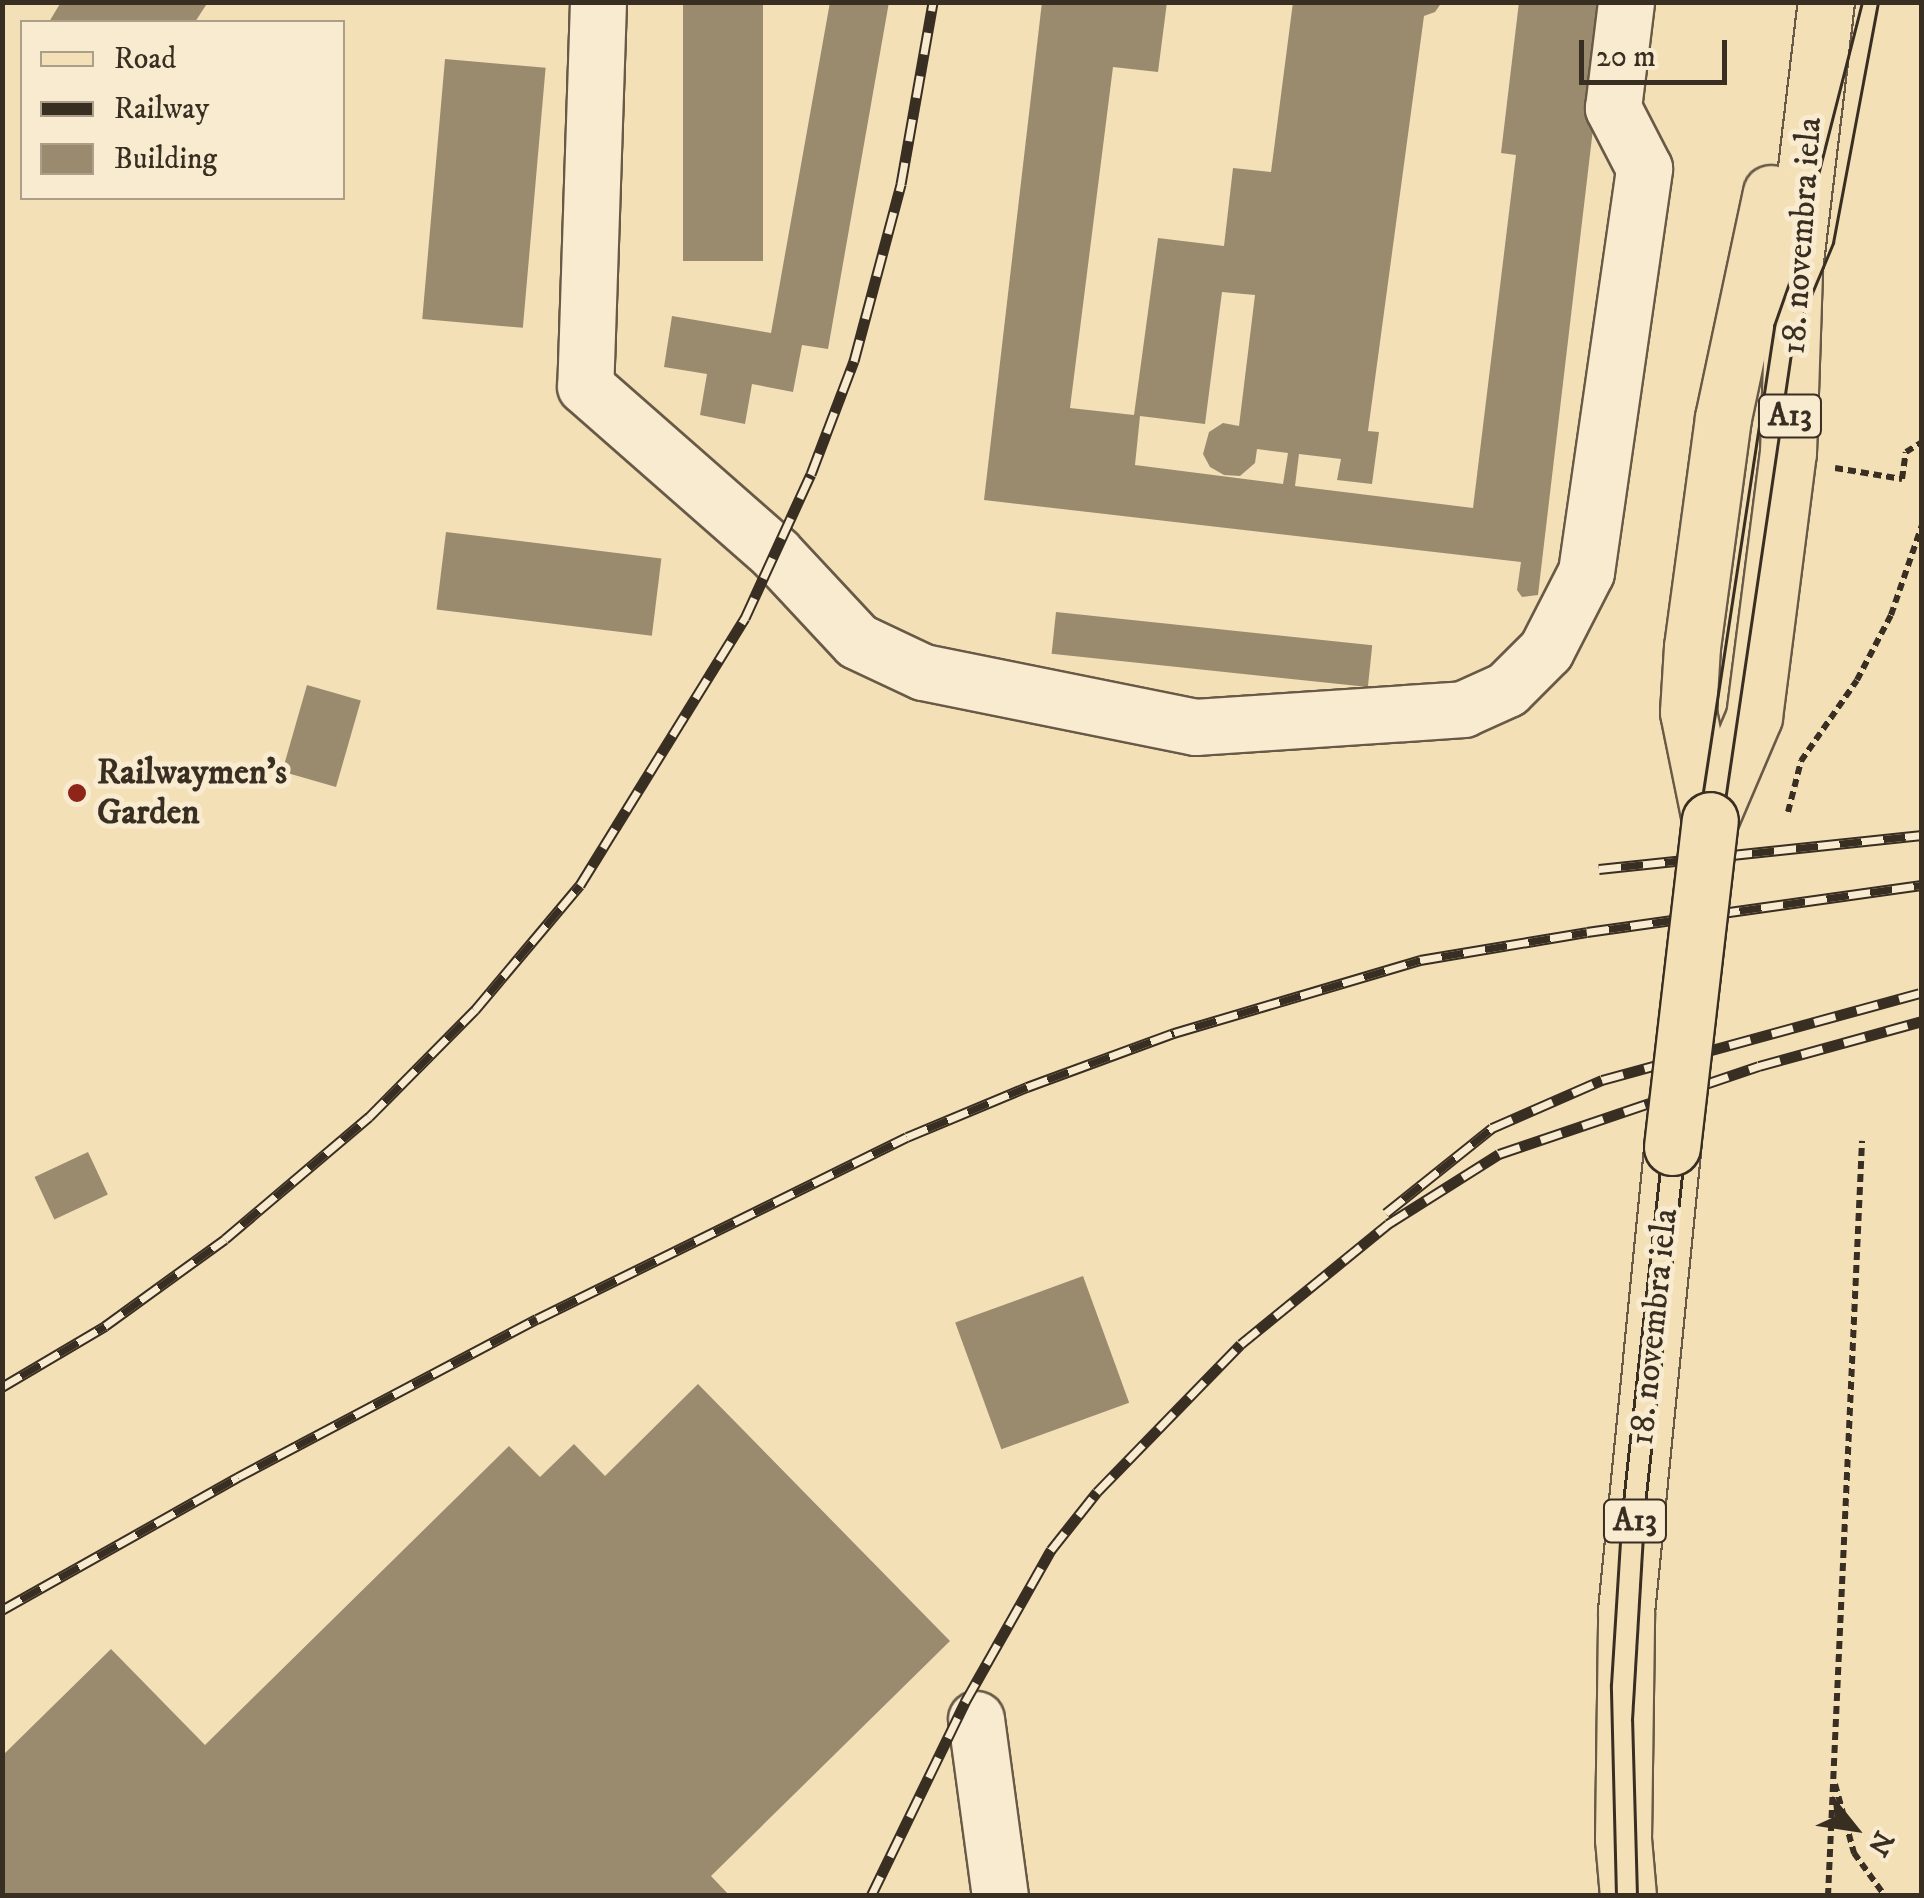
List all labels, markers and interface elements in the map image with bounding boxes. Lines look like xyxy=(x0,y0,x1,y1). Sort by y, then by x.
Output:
legend xyxy=(20,20,345,200)
scale bar xyxy=(1584,20,1732,82)
text: 20 m xyxy=(1596,39,1656,76)
text: Road xyxy=(114,41,176,78)
text: Railway xyxy=(114,91,209,128)
street label: 18. novembra iela xyxy=(1773,116,1831,356)
text: Building xyxy=(114,141,217,178)
road number: A13 xyxy=(1758,389,1822,443)
place label: Railwaymen’s Garden xyxy=(97,752,287,834)
marker: Railwaymen’s Garden xyxy=(66,782,88,804)
street label: 18. novembra iela xyxy=(1621,1207,1687,1447)
road number: A13 xyxy=(1602,1494,1668,1548)
north arrow xyxy=(1804,1778,1904,1878)
text: N xyxy=(1860,1825,1901,1862)

